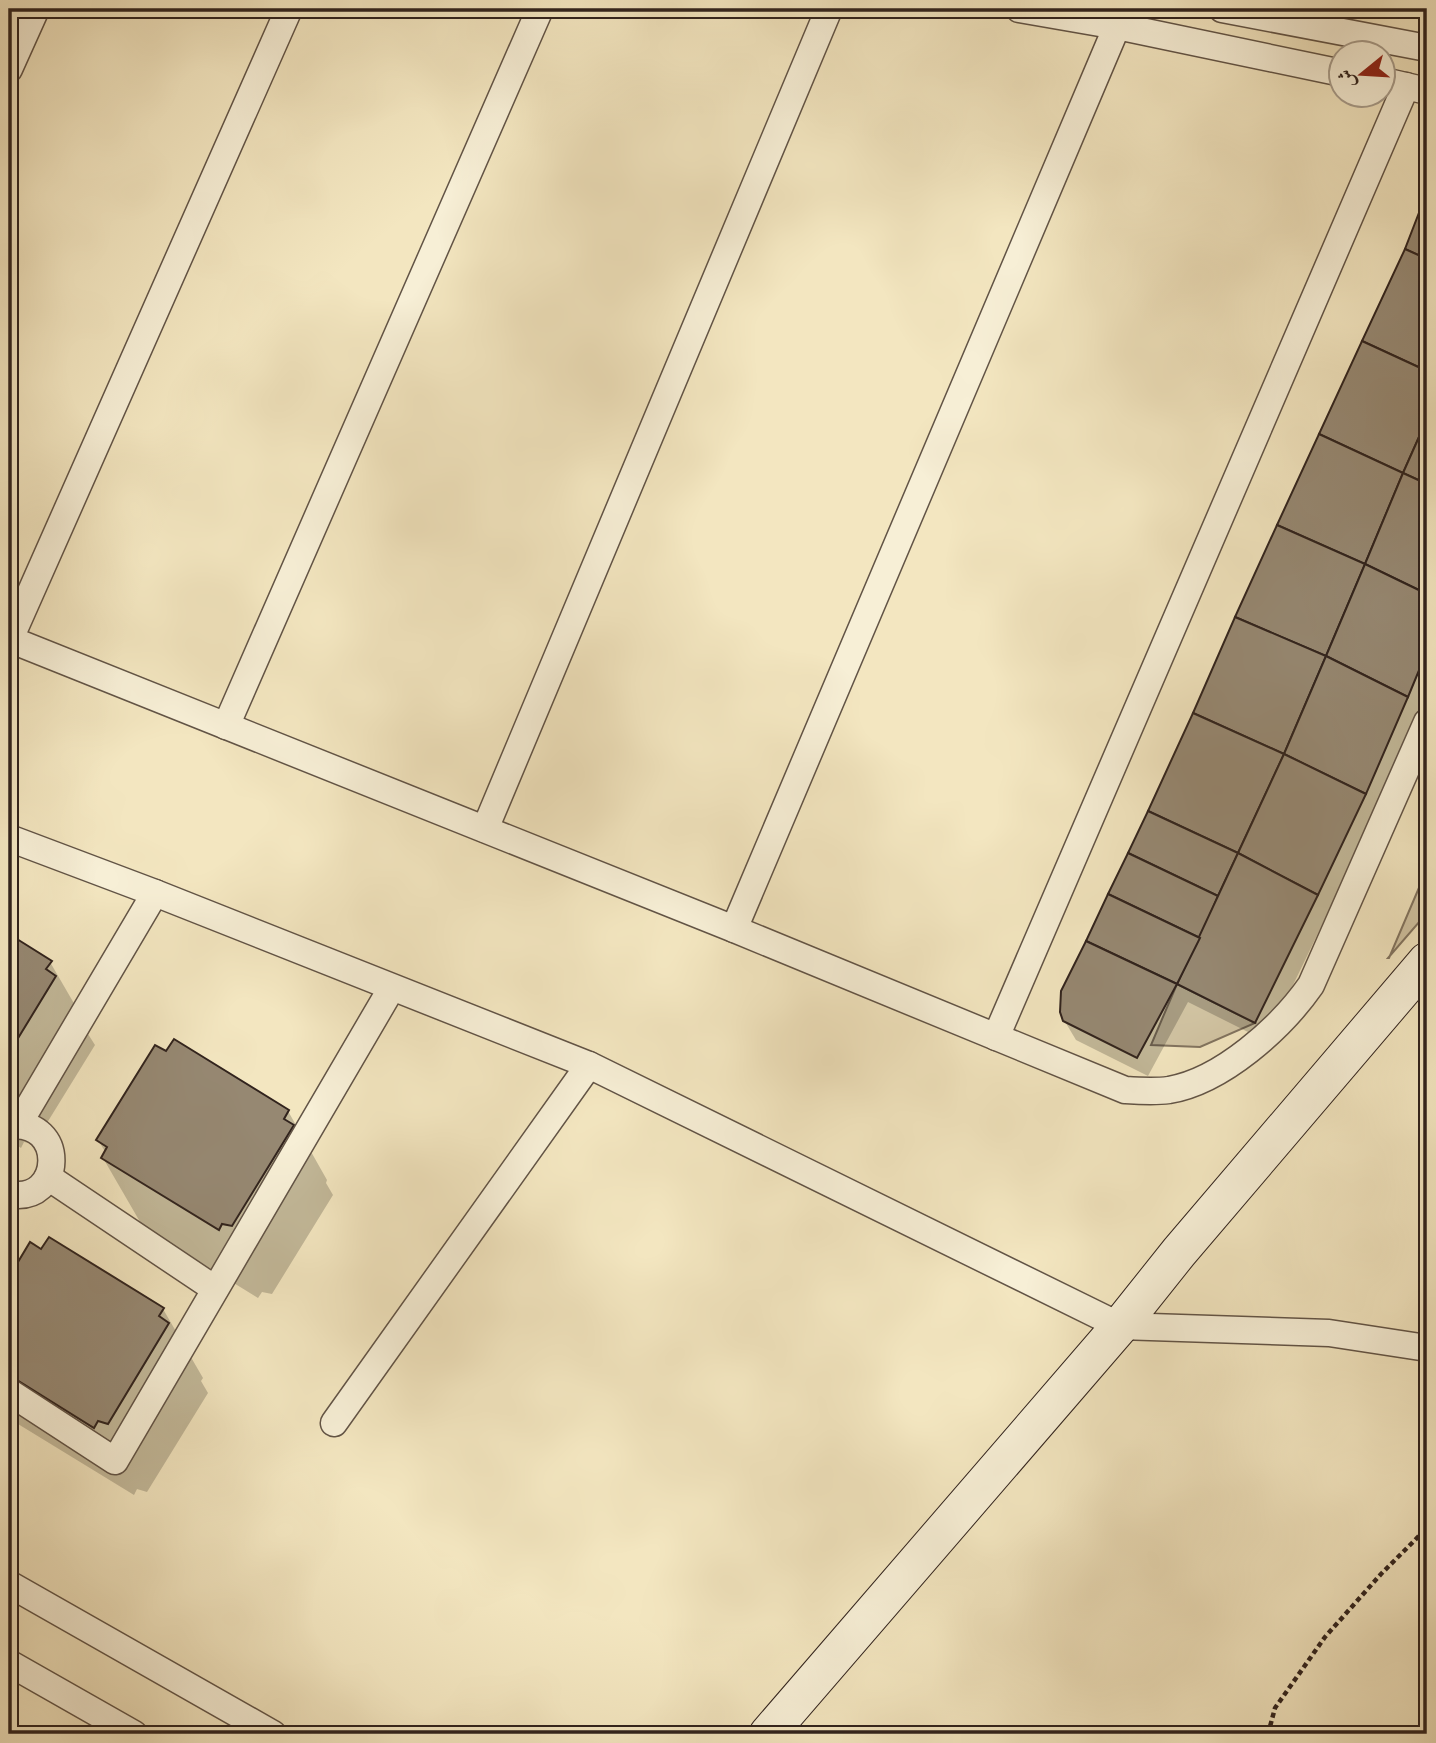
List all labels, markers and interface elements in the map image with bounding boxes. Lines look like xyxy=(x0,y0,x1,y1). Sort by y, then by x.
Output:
north arrow xyxy=(1328,38,1398,108)
text: ش xyxy=(1332,67,1360,92)

